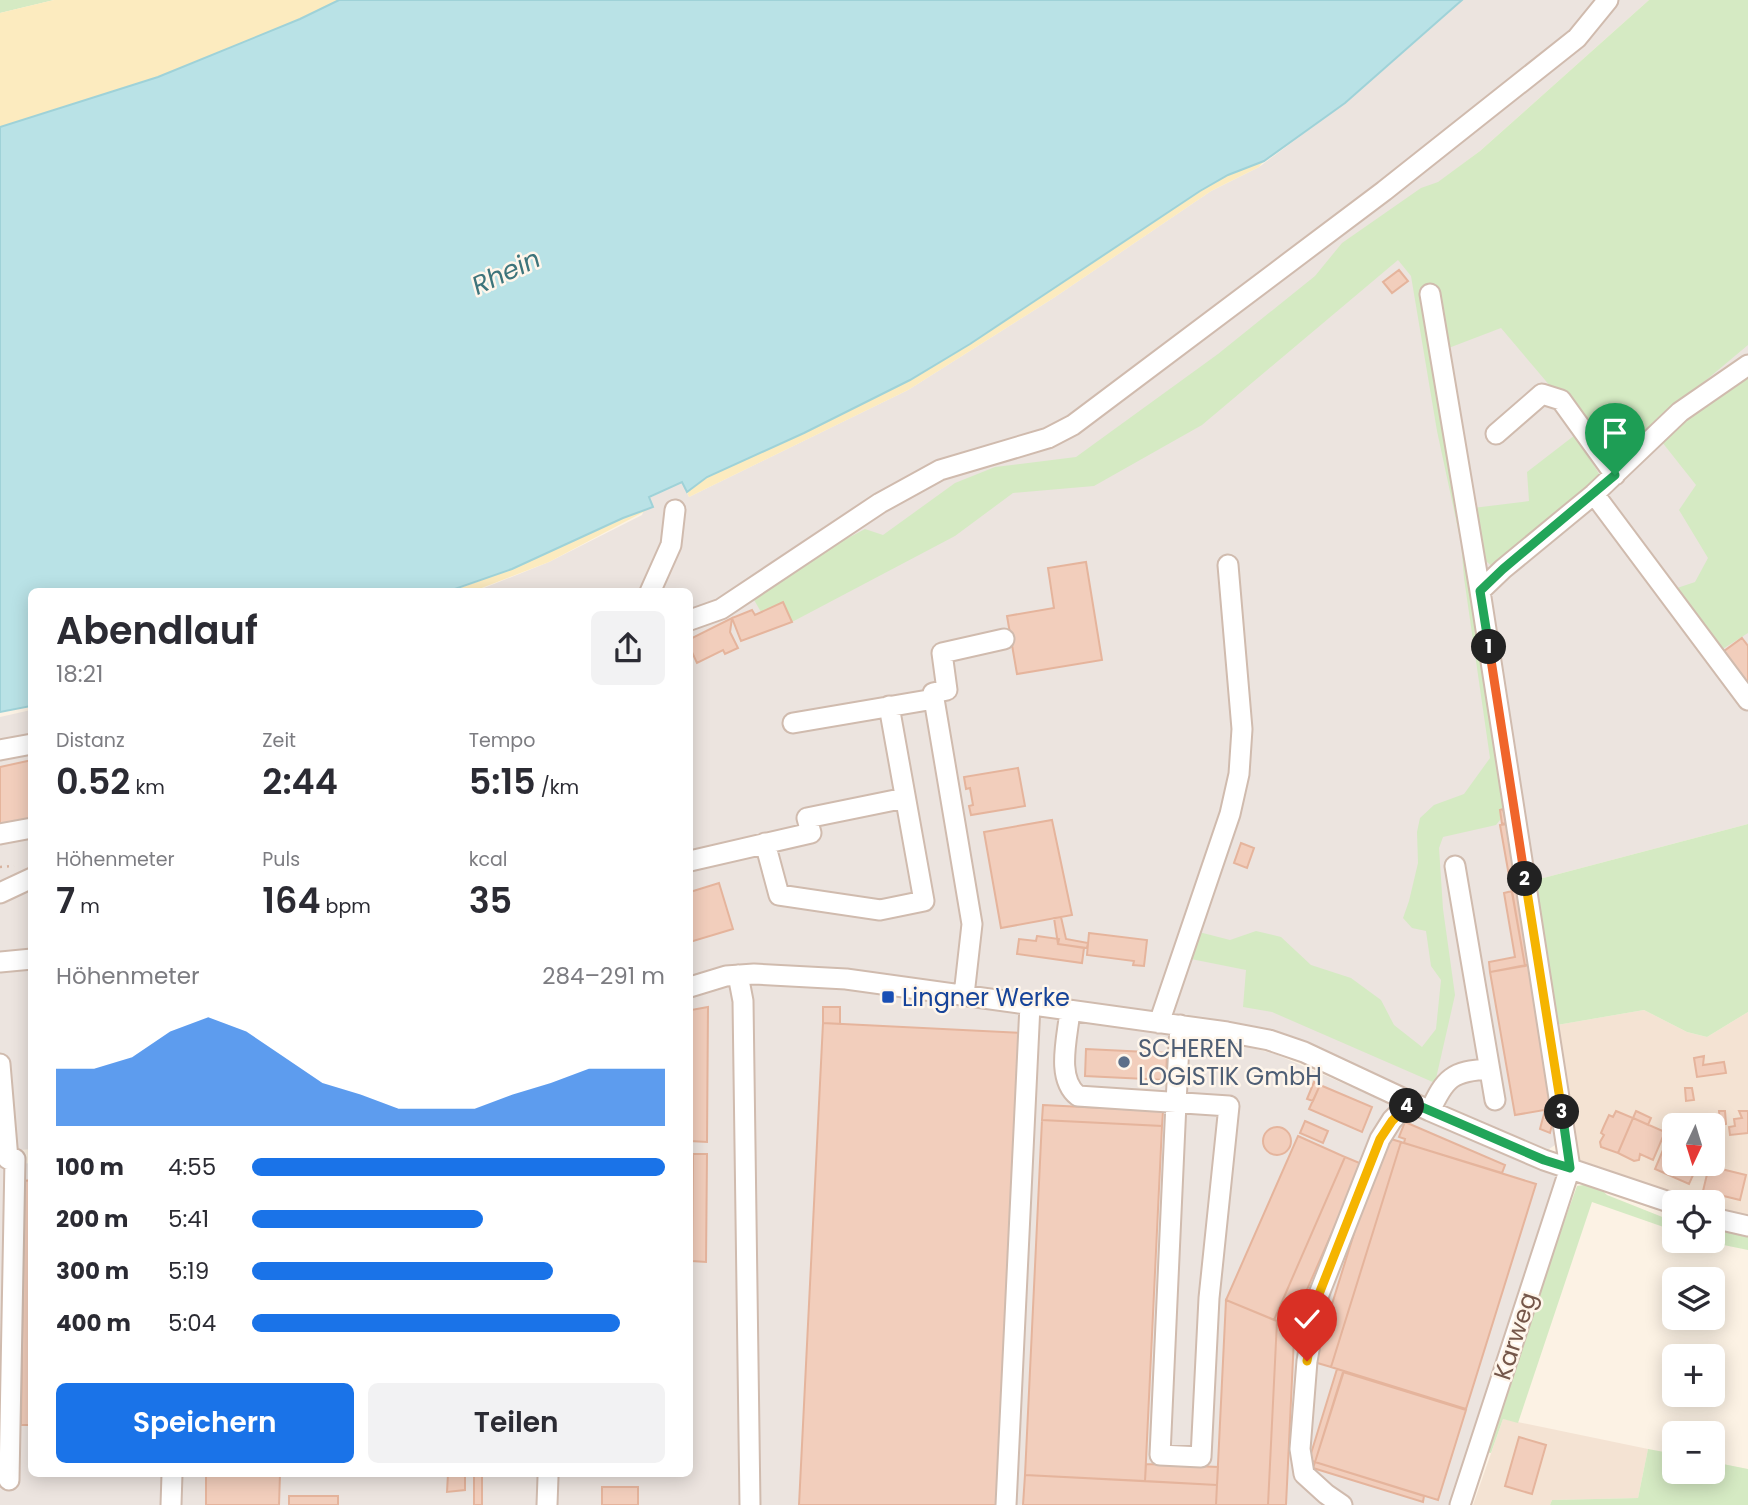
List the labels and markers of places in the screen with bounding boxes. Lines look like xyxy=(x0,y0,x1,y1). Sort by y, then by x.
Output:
pin xyxy=(1585,403,1645,475)
pin: 1 xyxy=(1472,630,1506,664)
pin: 2 xyxy=(1508,862,1542,896)
place label: Lingner Werke xyxy=(902,981,1070,1014)
marker: Lingner Werke xyxy=(880,989,896,1005)
place label: SCHEREN LOGISTIK GmbH xyxy=(1138,1032,1322,1093)
marker: SCHEREN LOGISTIK GmbH xyxy=(1116,1054,1132,1070)
pin: 4 xyxy=(1390,1088,1424,1124)
pin: 3 xyxy=(1544,1094,1580,1130)
pin xyxy=(1277,1289,1337,1361)

